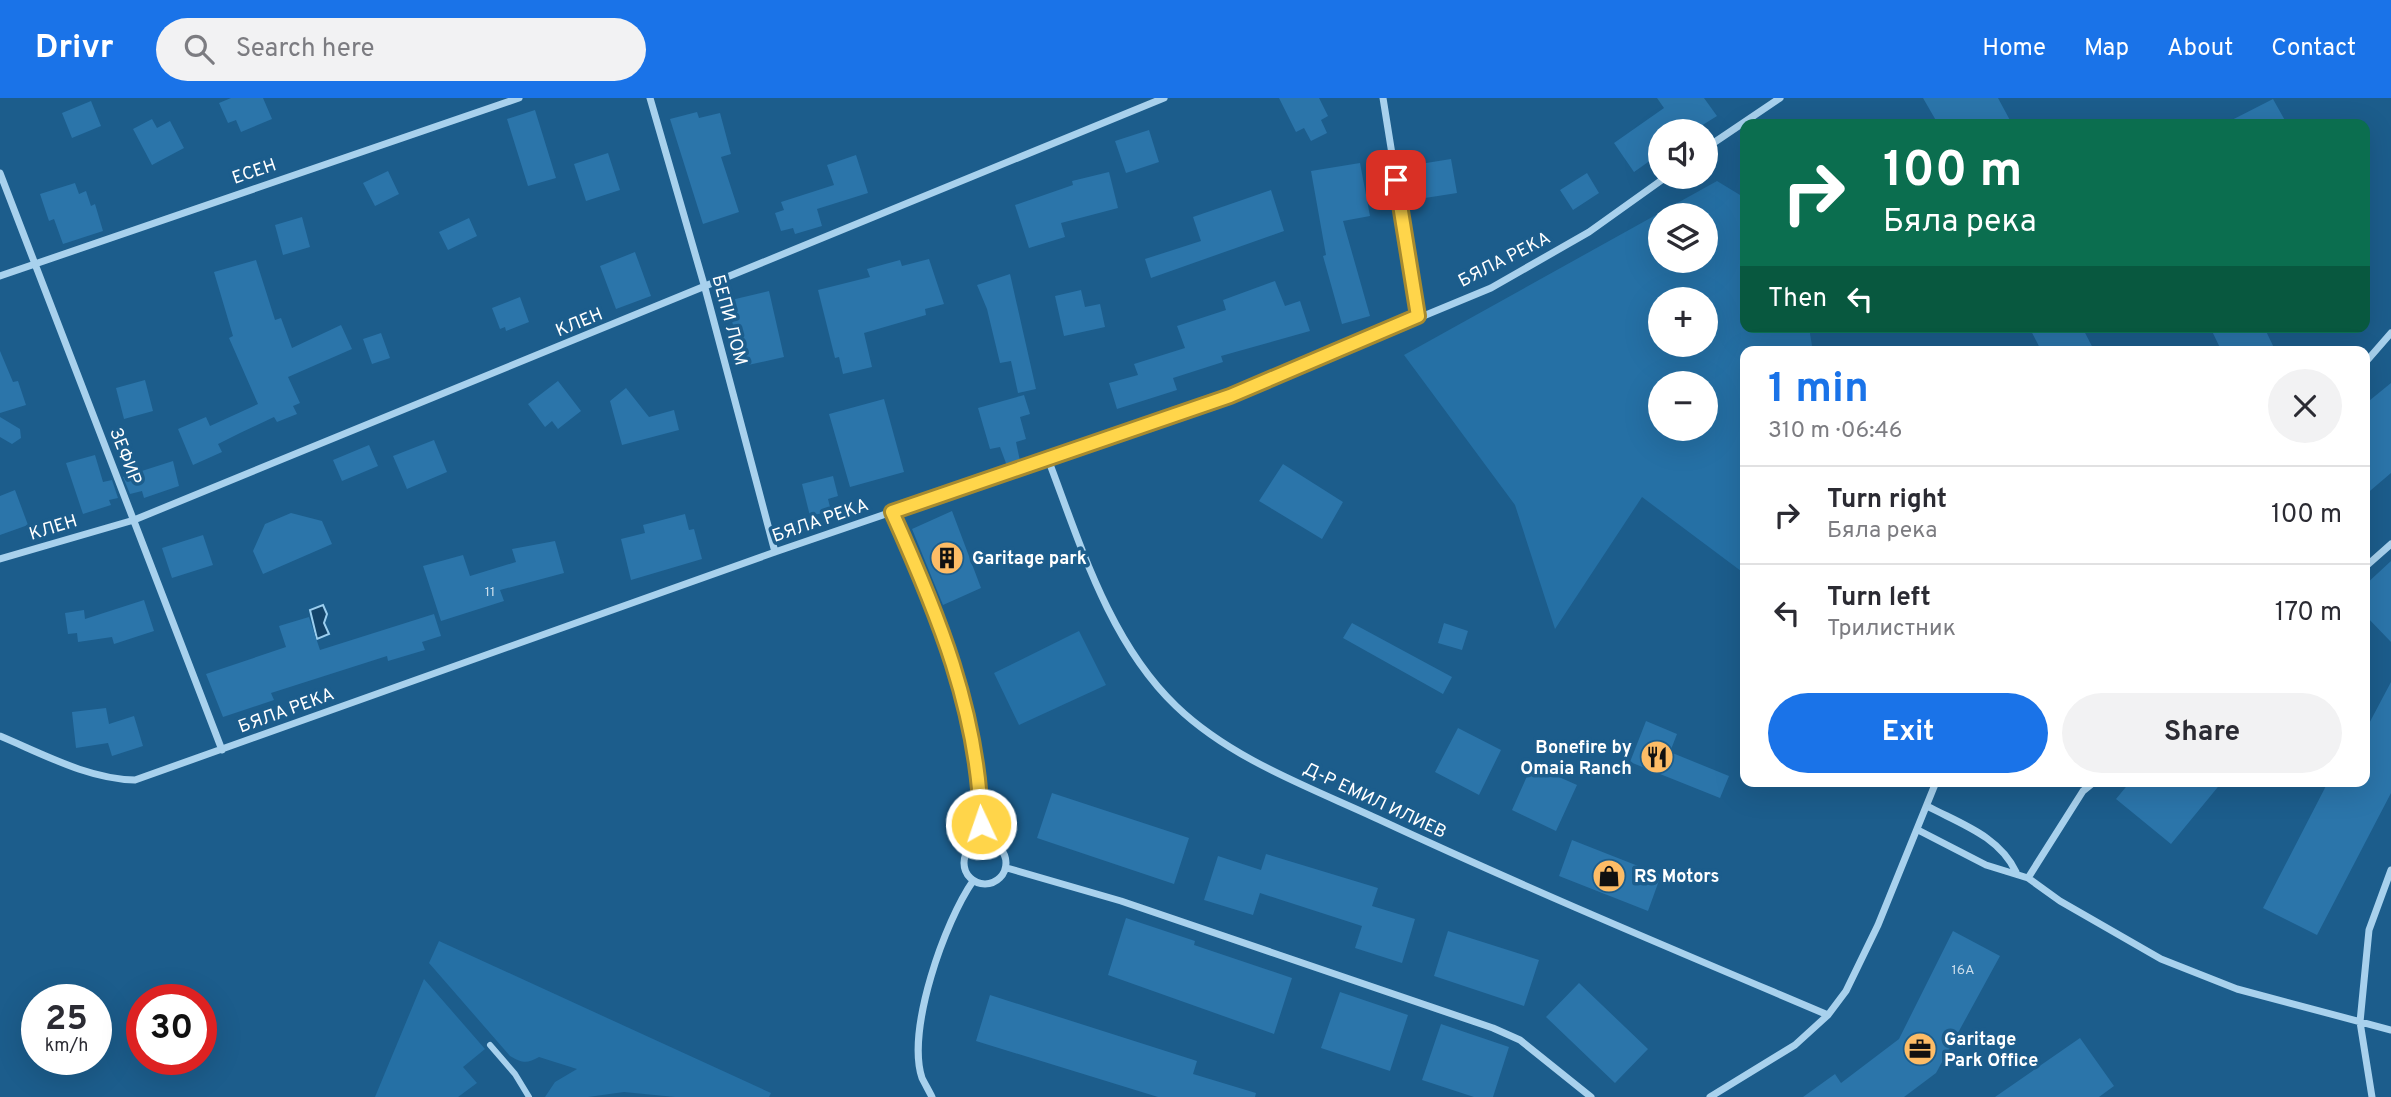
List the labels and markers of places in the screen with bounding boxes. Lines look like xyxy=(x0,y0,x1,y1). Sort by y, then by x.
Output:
pin xyxy=(1366,150,1426,210)
building icon: Garitage park xyxy=(928,539,966,577)
place label: Garitage park xyxy=(972,548,1087,571)
place label: Bonefire by Omaia Ranch xyxy=(1520,737,1632,781)
restaurant icon: Bonefire by Omaia Ranch xyxy=(1638,738,1676,776)
shop icon: RS Motors xyxy=(1590,857,1628,895)
place label: RS Motors xyxy=(1634,866,1719,889)
place label: Garitage Park Office xyxy=(1944,1029,2038,1073)
office icon: Garitage Park Office xyxy=(1901,1030,1939,1068)

